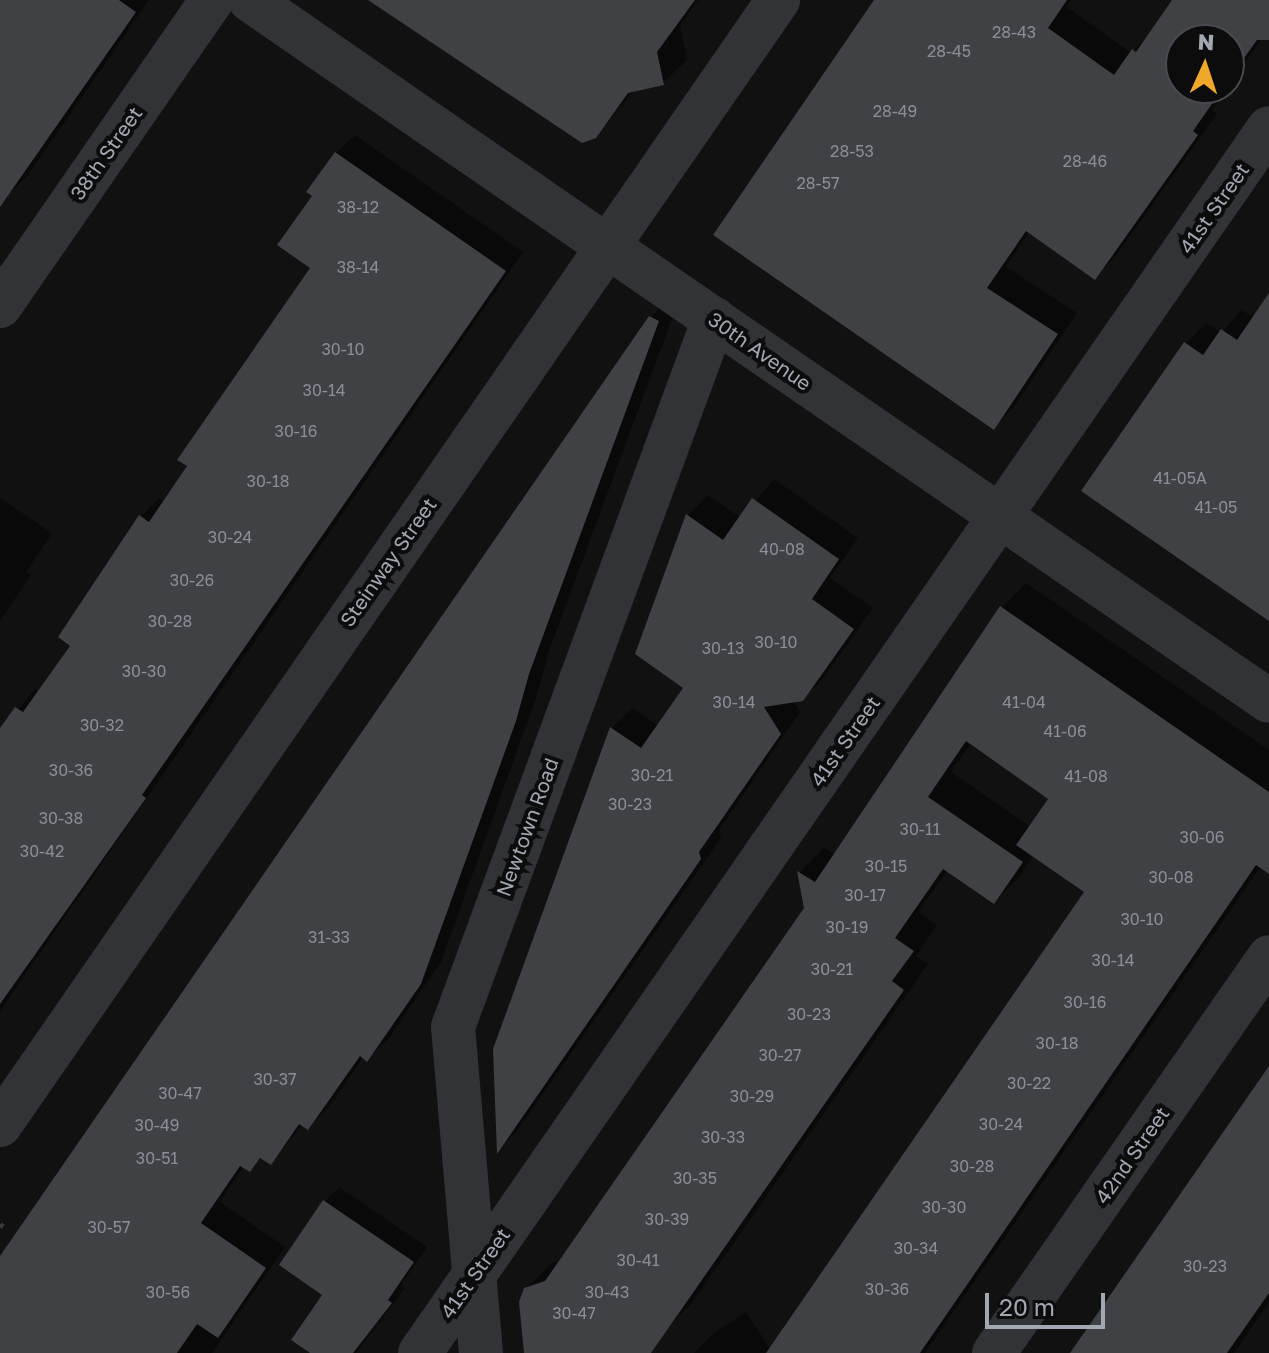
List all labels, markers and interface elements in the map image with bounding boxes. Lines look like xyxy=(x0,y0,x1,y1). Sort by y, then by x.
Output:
house number: 28-43 xyxy=(992,22,1036,42)
north arrow xyxy=(1165,24,1245,104)
text: N xyxy=(1197,28,1215,55)
house number: 28-45 xyxy=(927,41,971,61)
house number: 28-49 xyxy=(873,101,917,121)
street label: 38th Street xyxy=(65,102,147,204)
house number: 28-53 xyxy=(830,141,874,161)
house number: 28-46 xyxy=(1063,151,1107,171)
street label: 41st Street xyxy=(1174,158,1254,258)
house number: 28-57 xyxy=(797,173,839,193)
house number: 38-12 xyxy=(337,197,379,217)
house number: 38-14 xyxy=(337,257,379,277)
street label: 30th Avenue xyxy=(704,307,816,395)
house number: 30-10 xyxy=(321,339,365,359)
house number: 30-14 xyxy=(303,380,345,400)
house number: 30-16 xyxy=(275,421,317,441)
house number: 41-05A xyxy=(1153,468,1207,488)
house number: 30-18 xyxy=(247,471,289,491)
street label: Steinway Street xyxy=(335,493,441,631)
house number: 41-05 xyxy=(1195,497,1237,517)
house number: 30-24 xyxy=(208,527,252,547)
house number: 40-08 xyxy=(759,539,805,559)
house number: 30-26 xyxy=(170,570,214,590)
house number: 30-28 xyxy=(148,611,192,631)
house number: 30-10 xyxy=(754,632,798,652)
house number: 30-13 xyxy=(702,638,744,658)
house number: 30-30 xyxy=(122,661,166,681)
street label: 41st Street xyxy=(805,691,885,791)
house number: 30-14 xyxy=(713,692,755,712)
house number: 41-04 xyxy=(1002,692,1046,712)
house number: 30-32 xyxy=(80,715,124,735)
house number: 41-06 xyxy=(1043,721,1087,741)
street label: Newtown Road xyxy=(491,755,563,899)
house number: 30-36 xyxy=(49,760,93,780)
house number: 30-21 xyxy=(631,765,673,785)
house number: 41-08 xyxy=(1064,766,1108,786)
house number: 30-23 xyxy=(608,794,652,814)
house number: 30-38 xyxy=(39,808,83,828)
house number: 30-11 xyxy=(900,819,940,839)
house number: 30-06 xyxy=(1180,827,1224,847)
house number: 30-42 xyxy=(20,841,64,861)
house number: 30-15 xyxy=(865,856,907,876)
house number: 30-08 xyxy=(1148,867,1194,887)
house number: 30-17 xyxy=(844,885,886,905)
house number: 30-10 xyxy=(1120,909,1164,929)
house number: 30-19 xyxy=(826,917,868,937)
house number: 31-33 xyxy=(308,927,350,947)
house number: 30-14 xyxy=(1092,950,1134,970)
house number: 30-21 xyxy=(811,959,853,979)
house number: 30-16 xyxy=(1064,992,1106,1012)
house number: 30-23 xyxy=(787,1004,831,1024)
house number: 30-18 xyxy=(1036,1033,1078,1053)
house number: 30-27 xyxy=(758,1045,802,1065)
house number: 30-37 xyxy=(253,1069,297,1089)
house number: 30-22 xyxy=(1007,1073,1051,1093)
house number: 30-47 xyxy=(158,1083,202,1103)
house number: 30-29 xyxy=(730,1086,774,1106)
street label: 42nd Street xyxy=(1090,1102,1174,1208)
house number: 30-24 xyxy=(979,1114,1023,1134)
house number: 30-49 xyxy=(135,1115,179,1135)
house number: 30-33 xyxy=(701,1127,745,1147)
house number: 30-51 xyxy=(136,1148,178,1168)
house number: 30-28 xyxy=(950,1156,994,1176)
house number: 30-35 xyxy=(673,1168,717,1188)
house number: 30-30 xyxy=(922,1197,966,1217)
house number: 30-39 xyxy=(645,1209,689,1229)
house number: 30-57 xyxy=(87,1217,131,1237)
street label: 41st Street xyxy=(435,1223,515,1323)
house number: 30-34 xyxy=(894,1238,938,1258)
house number: 30-41 xyxy=(617,1250,659,1270)
house number: 30-23 xyxy=(1183,1256,1227,1276)
scale bar xyxy=(989,1277,1109,1327)
house number: 30-36 xyxy=(865,1279,909,1299)
house number: 30-56 xyxy=(146,1282,190,1302)
house number: 30-43 xyxy=(585,1282,629,1302)
text: 20 m xyxy=(999,1292,1055,1321)
house number: 30-47 xyxy=(552,1303,596,1323)

